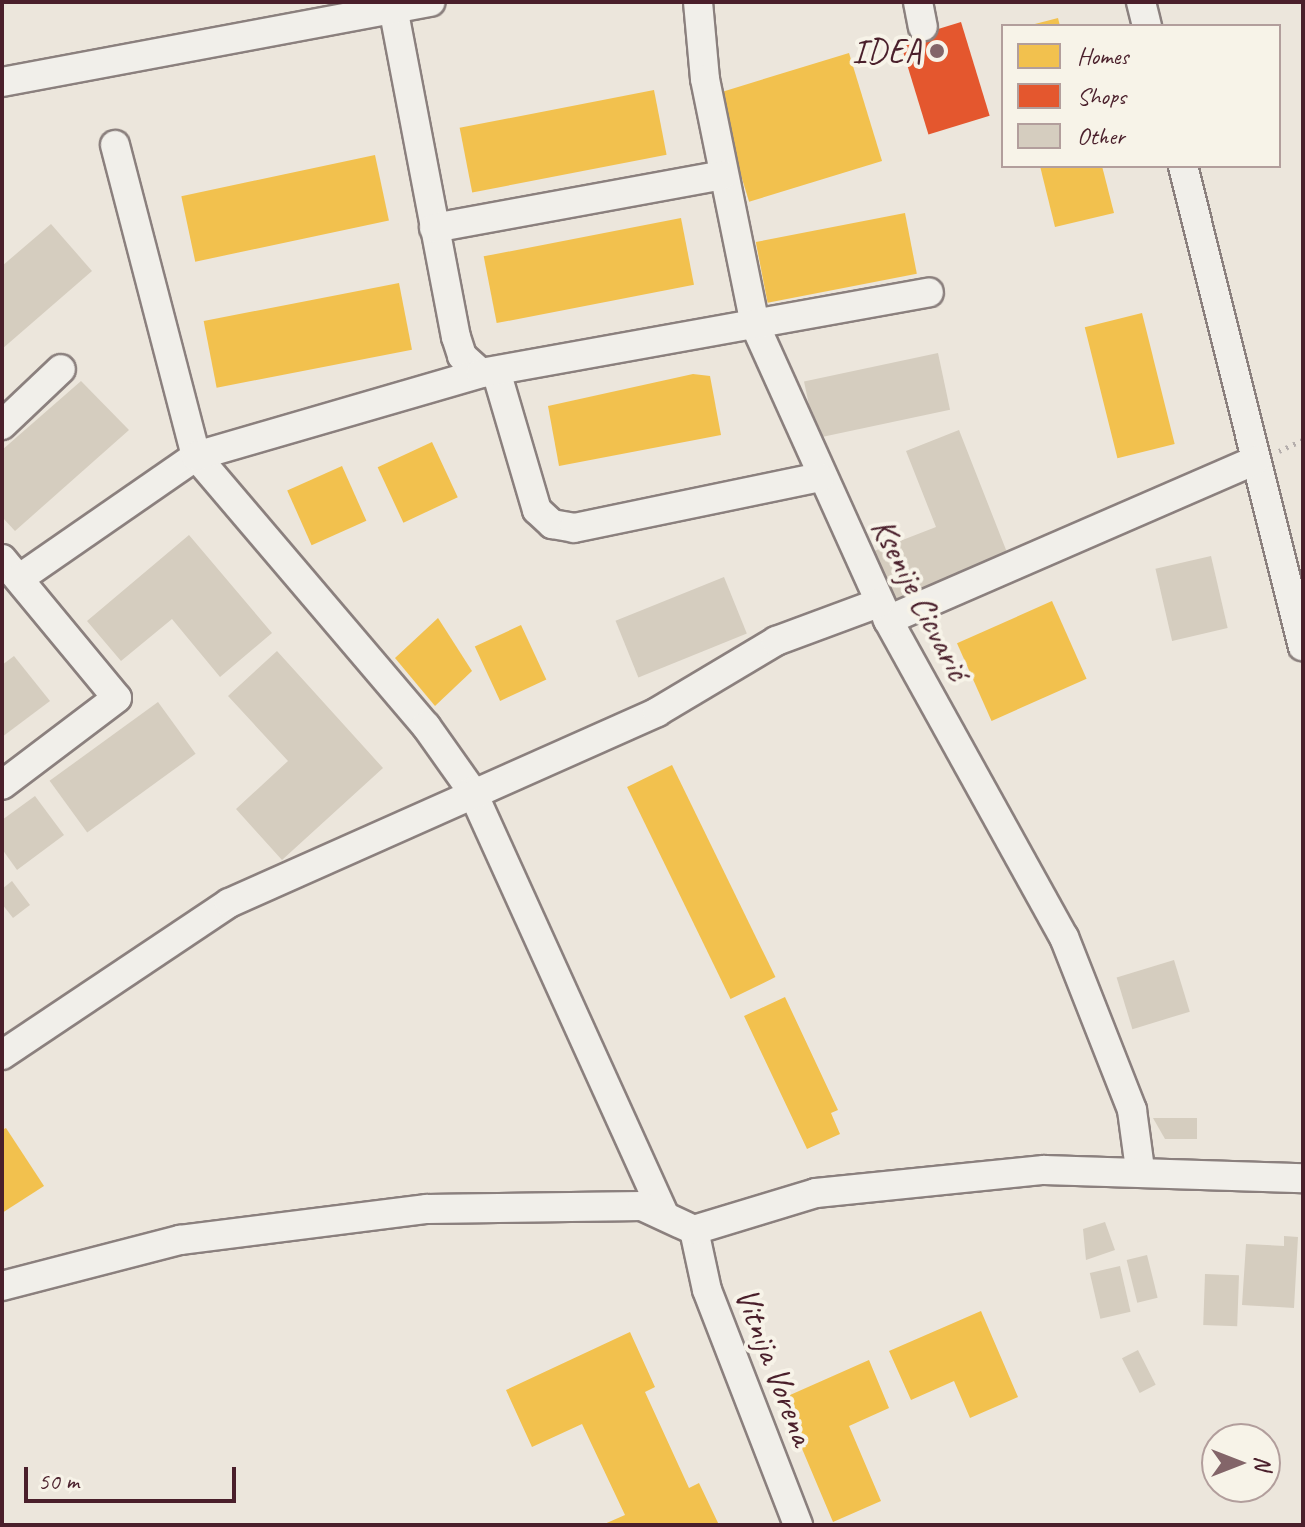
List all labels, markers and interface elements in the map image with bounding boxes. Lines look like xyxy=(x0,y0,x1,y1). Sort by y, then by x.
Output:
legend xyxy=(1001,24,1281,168)
place label: IDEA xyxy=(852,31,921,71)
text: Homes xyxy=(1077,41,1128,71)
marker: IDEA xyxy=(928,42,946,60)
text: Shops xyxy=(1077,81,1126,111)
text: Other xyxy=(1077,121,1125,151)
street label: Ksenije Cicvarić xyxy=(863,511,979,687)
street label: Vitnija Vorena xyxy=(726,1282,824,1450)
north arrow xyxy=(1201,1423,1281,1503)
scale bar xyxy=(28,1451,240,1501)
text: N xyxy=(1249,1456,1277,1470)
text: 50 m xyxy=(38,1466,79,1496)

